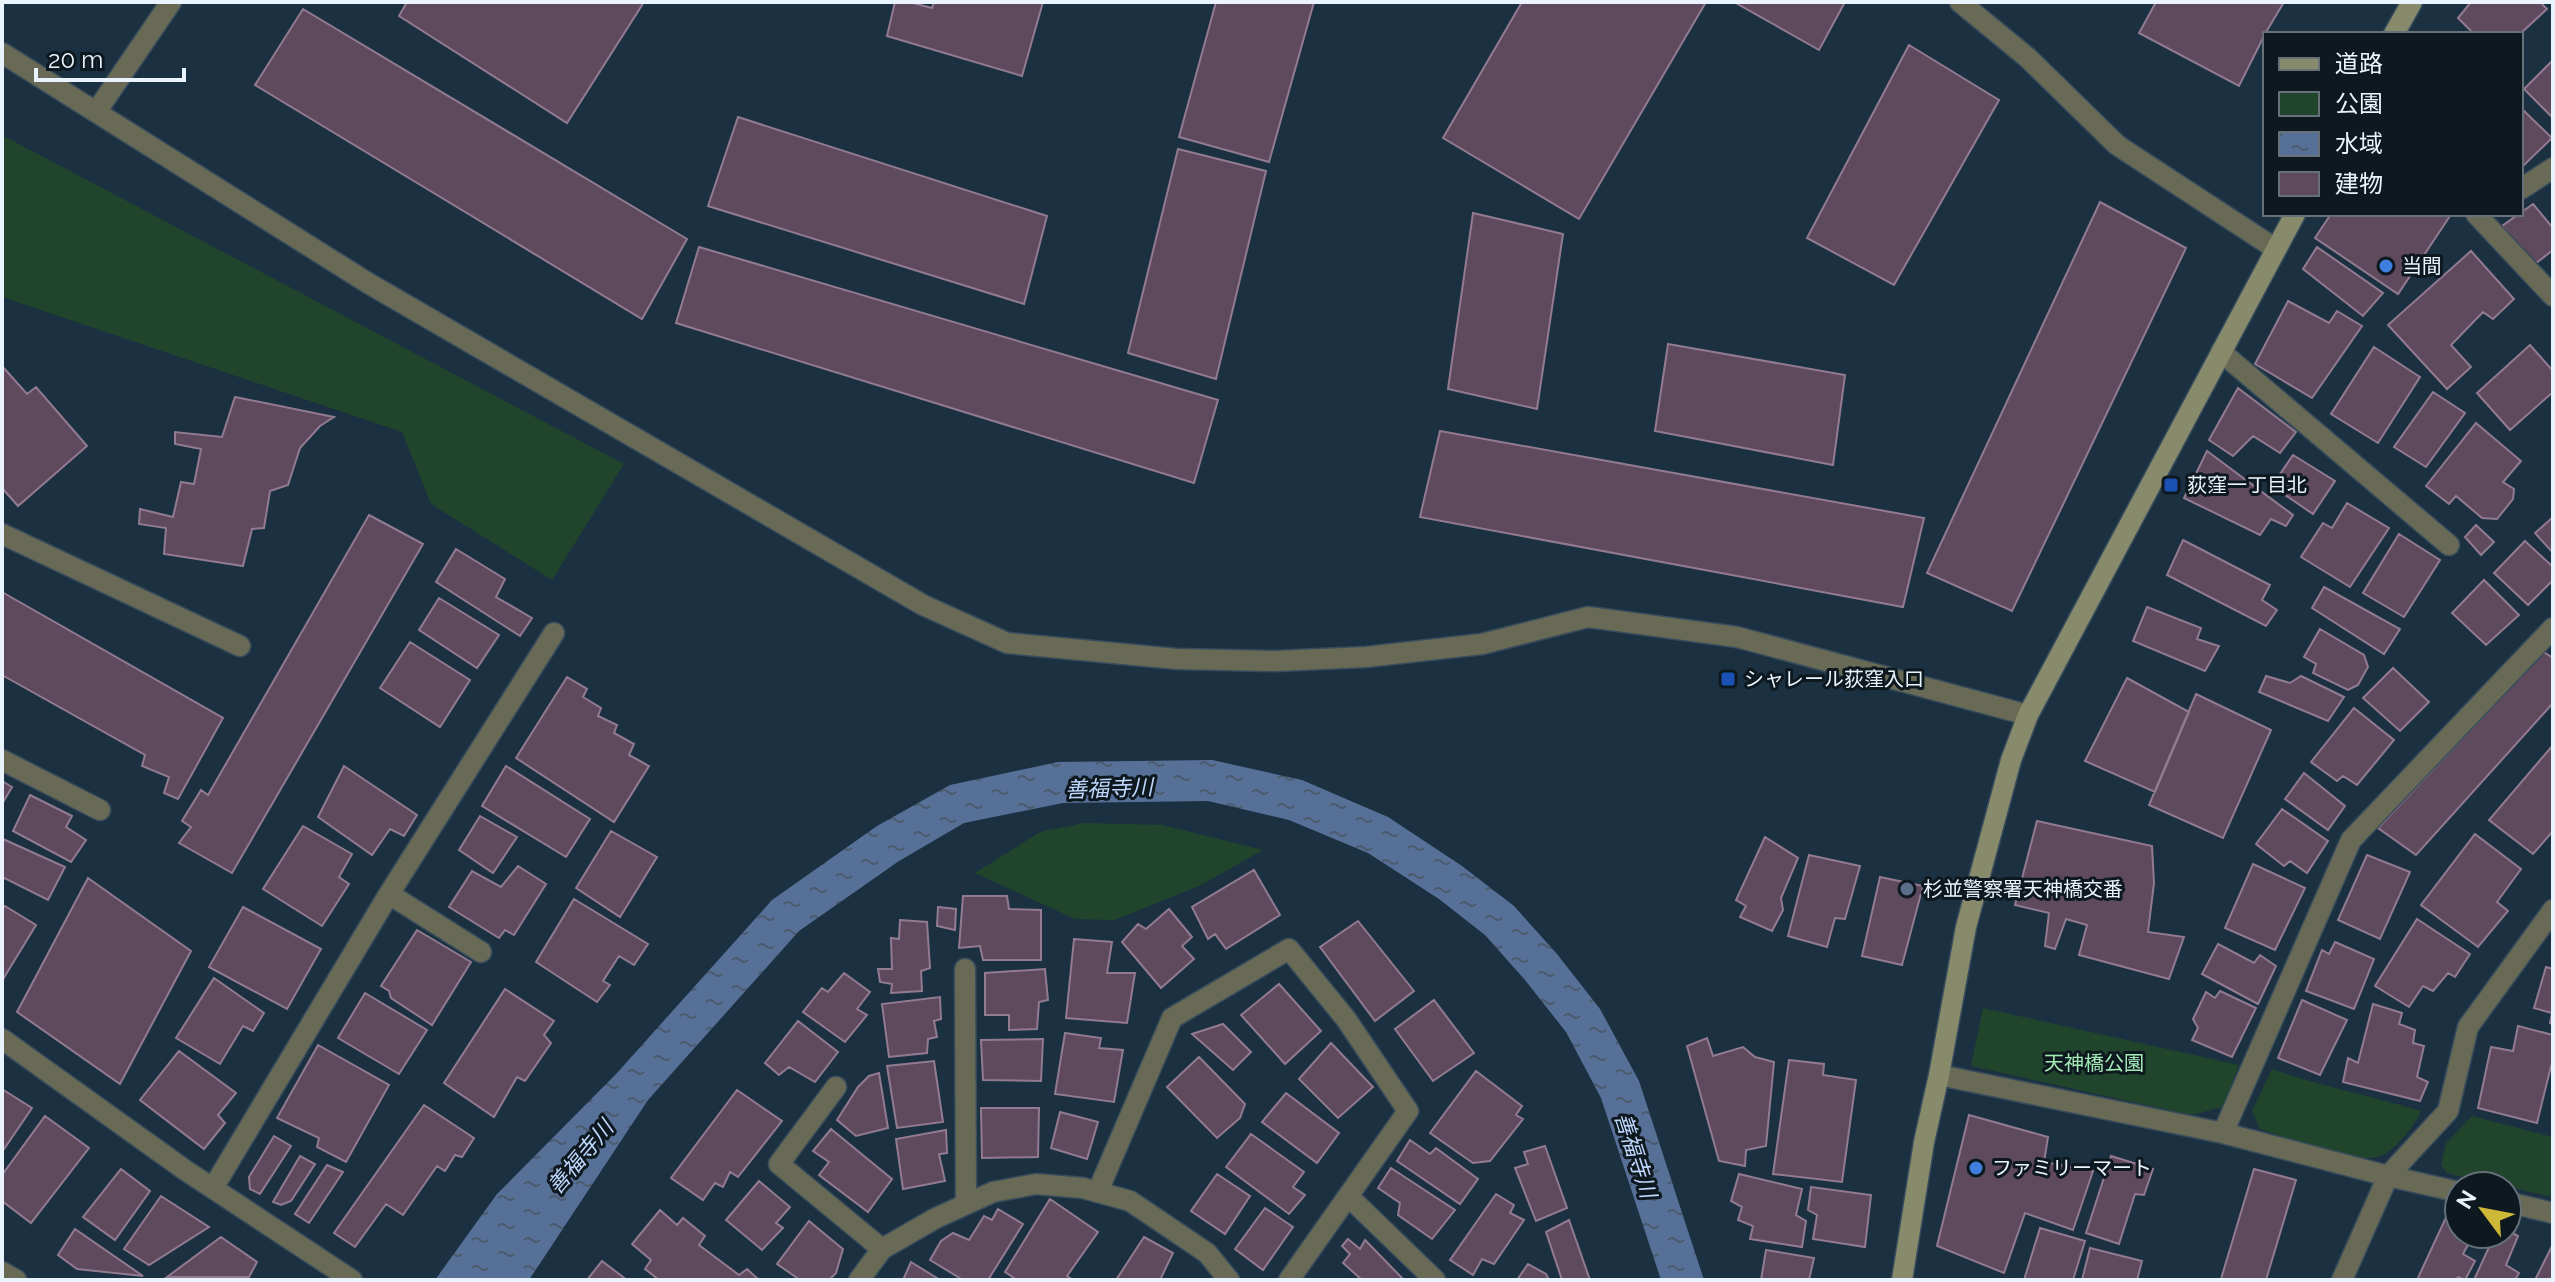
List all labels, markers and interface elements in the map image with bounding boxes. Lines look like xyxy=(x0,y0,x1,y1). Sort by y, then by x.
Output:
scale bar xyxy=(36,32,184,82)
legend xyxy=(2263,32,2523,216)
text: 20 m xyxy=(48,45,103,74)
text: 道路 xyxy=(2335,49,2383,78)
text: 公園 xyxy=(2335,89,2383,118)
text: 水域 xyxy=(2335,129,2383,158)
text: 建物 xyxy=(2335,169,2383,198)
place label: 当間 xyxy=(2402,254,2442,278)
marker: 当間 xyxy=(2377,257,2395,275)
place label: 荻窪一丁目北 xyxy=(2187,473,2307,497)
marker: 荻窪一丁目北 xyxy=(2162,476,2180,494)
place label: シャレール荻窪入口 xyxy=(1744,667,1924,691)
marker: シャレール荻窪入口 xyxy=(1719,670,1737,688)
water label: 善福寺川 xyxy=(1065,773,1155,803)
place label: 杉並警察署天神橋交番 xyxy=(1923,877,2123,901)
marker: 杉並警察署天神橋交番 xyxy=(1898,880,1916,898)
park label: 天神橋公園 xyxy=(2044,1051,2144,1075)
water label: 善福寺川 xyxy=(1610,1109,1663,1203)
water label: 善福寺川 xyxy=(542,1113,620,1199)
place label: ファミリーマート xyxy=(1992,1156,2152,1180)
marker: ファミリーマート xyxy=(1967,1159,1985,1177)
north arrow xyxy=(2443,1170,2523,1250)
text: N xyxy=(2451,1185,2482,1213)

